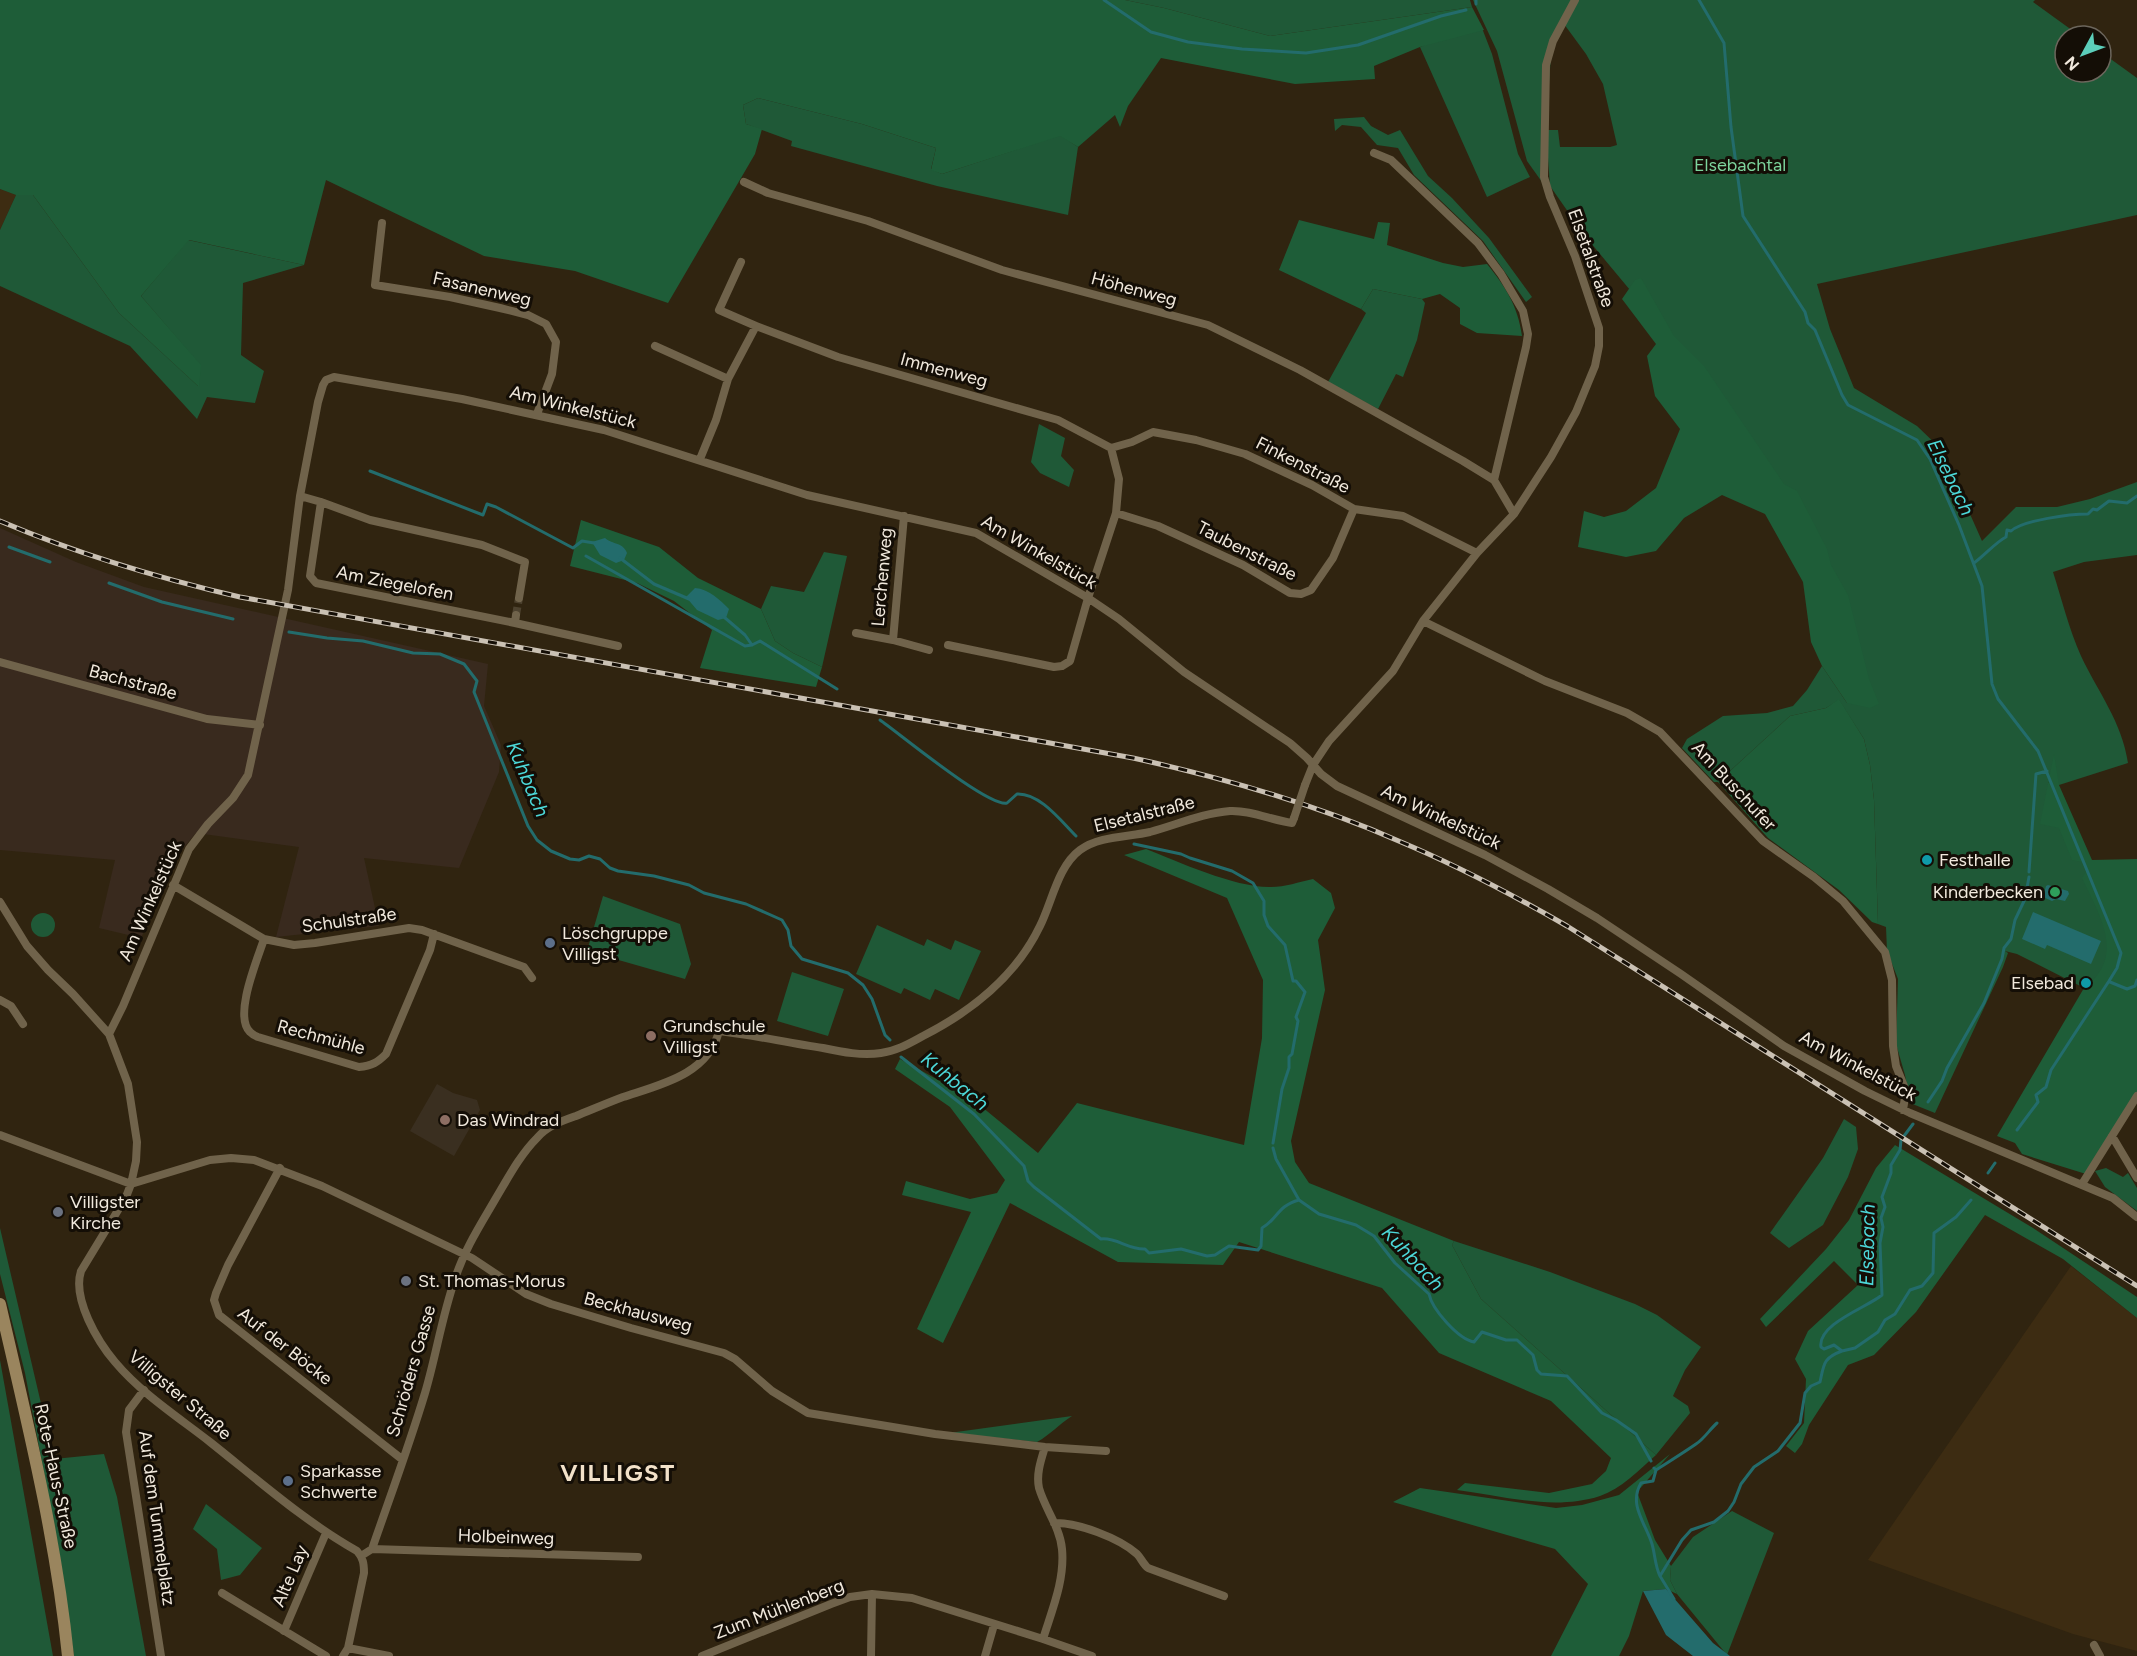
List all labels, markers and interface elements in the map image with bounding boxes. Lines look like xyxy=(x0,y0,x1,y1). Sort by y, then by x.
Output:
north arrow xyxy=(2053,24,2113,84)
text: N xyxy=(2061,53,2083,74)
park label: Elsebachtal xyxy=(1694,154,1786,176)
street label: Elsetalstraße xyxy=(1563,206,1619,310)
street label: Fasanenweg xyxy=(431,267,533,311)
street label: Höhenweg xyxy=(1089,267,1179,311)
street label: Immenweg xyxy=(898,348,990,392)
street label: Am Winkelstück xyxy=(508,381,639,433)
street label: Finkenstraße xyxy=(1252,432,1354,498)
water label: Elsebach xyxy=(1922,435,1980,519)
street label: Am Winkelstück xyxy=(977,510,1101,594)
street label: Taubenstraße xyxy=(1193,516,1301,586)
street label: Lerchenweg xyxy=(867,527,897,627)
street label: Am Ziegelofen xyxy=(335,561,455,605)
street label: Bachstraße xyxy=(86,660,180,704)
water label: Kuhbach xyxy=(501,737,555,821)
street label: Am Buschufer xyxy=(1687,737,1781,835)
street label: Am Winkelstück xyxy=(1378,780,1505,854)
street label: Elsetalstraße xyxy=(1091,791,1197,837)
street label: Am Winkelstück xyxy=(114,837,186,965)
place label: Festhalle xyxy=(1939,849,2011,871)
marker: Festhalle xyxy=(1920,853,1934,867)
place label: Kinderbecken xyxy=(1933,881,2043,903)
marker: Kinderbecken xyxy=(2048,885,2062,899)
street label: Schulstraße xyxy=(300,902,398,938)
place label: Löschgruppe Villigst xyxy=(562,922,668,965)
marker: Löschgruppe Villigst xyxy=(543,936,557,950)
place label: Elsebad xyxy=(2011,972,2074,994)
marker: Elsebad xyxy=(2079,976,2093,990)
street label: Rechmühle xyxy=(275,1015,368,1059)
place label: Grundschule Villigst xyxy=(663,1015,766,1058)
street label: Am Winkelstück xyxy=(1796,1026,1921,1106)
marker: Grundschule Villigst xyxy=(644,1029,658,1043)
water label: Kuhbach xyxy=(916,1047,994,1115)
place label: Das Windrad xyxy=(457,1109,559,1131)
marker: Das Windrad xyxy=(438,1113,452,1127)
place label: Villigster Kirche xyxy=(70,1191,140,1234)
water label: Elsebach xyxy=(1854,1204,1880,1286)
marker: Villigster Kirche xyxy=(51,1205,65,1219)
water label: Kuhbach xyxy=(1377,1221,1449,1295)
place label: St. Thomas-Morus xyxy=(418,1270,565,1292)
marker: St. Thomas-Morus xyxy=(399,1274,413,1288)
street label: Beckhausweg xyxy=(581,1287,695,1337)
street label: Auf der Böcke xyxy=(233,1302,337,1390)
street label: Schröders Gasse xyxy=(382,1302,440,1439)
street label: Villigster Straße xyxy=(124,1345,236,1445)
street label: Rote-Haus-Straße xyxy=(30,1402,82,1551)
street label: Auf dem Tummelplatz xyxy=(134,1429,180,1607)
district label: VILLIGST xyxy=(560,1458,676,1487)
place label: Sparkasse Schwerte xyxy=(300,1460,381,1503)
marker: Sparkasse Schwerte xyxy=(281,1474,295,1488)
street label: Holbeinweg xyxy=(457,1524,555,1550)
street label: Alte Lay xyxy=(267,1541,313,1610)
street label: Zum Mühlenberg xyxy=(711,1574,847,1644)

